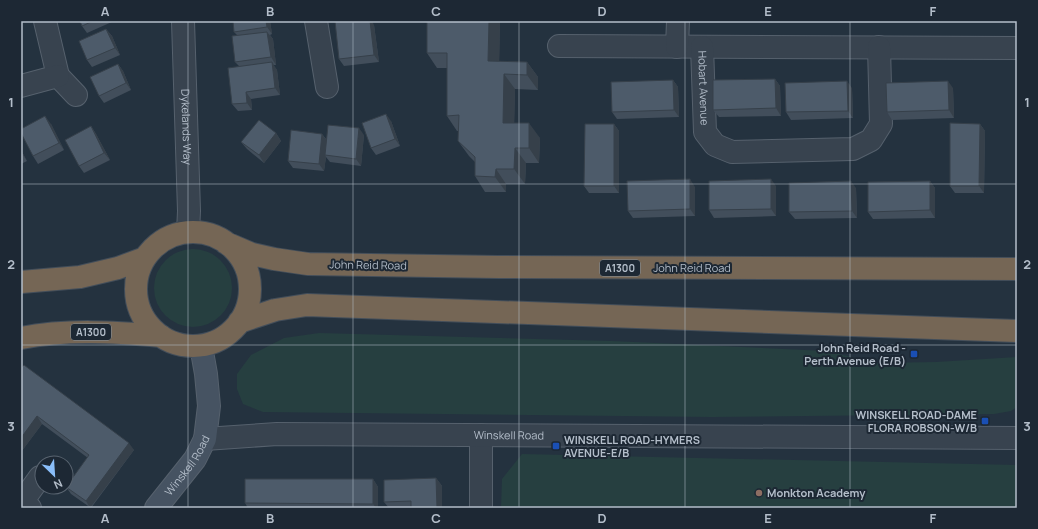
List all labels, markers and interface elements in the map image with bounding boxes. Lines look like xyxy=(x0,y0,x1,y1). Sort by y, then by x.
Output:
text: A xyxy=(101,2,110,20)
text: B xyxy=(266,2,274,20)
text: C xyxy=(431,2,441,20)
text: D xyxy=(597,2,607,20)
text: E xyxy=(764,2,772,20)
text: F xyxy=(930,2,937,20)
street label: Hobart Avenue xyxy=(695,50,713,126)
street label: Dykelands Way xyxy=(178,89,196,165)
text: 1 xyxy=(8,93,14,111)
text: 1 xyxy=(1024,93,1030,111)
text: 2 xyxy=(7,255,15,273)
text: 2 xyxy=(1023,255,1031,273)
street label: John Reid Road xyxy=(329,256,407,273)
road number: A1300 xyxy=(600,260,640,276)
street label: John Reid Road xyxy=(653,260,731,275)
road number: A1300 xyxy=(71,324,111,340)
place label: John Reid Road - Perth Avenue (E/B) xyxy=(804,340,906,368)
marker: John Reid Road - Perth Avenue (E/B) xyxy=(909,349,919,359)
place label: WINSKELL ROAD-DAME FLORA ROBSON-W/B xyxy=(855,407,977,435)
marker: WINSKELL ROAD-DAME FLORA ROBSON-W/B xyxy=(980,416,990,426)
text: 3 xyxy=(7,417,15,435)
text: 3 xyxy=(1023,417,1031,435)
street label: Winskell Road xyxy=(474,427,544,442)
place label: WINSKELL ROAD-HYMERS AVENUE-E/B xyxy=(564,432,700,460)
street label: Winskell Road xyxy=(161,433,213,498)
marker: WINSKELL ROAD-HYMERS AVENUE-E/B xyxy=(551,441,561,451)
north arrow xyxy=(34,455,74,495)
text: N xyxy=(52,476,65,493)
place label: Monkton Academy xyxy=(767,485,866,500)
marker: Monkton Academy xyxy=(754,488,764,498)
text: A xyxy=(101,509,110,527)
text: B xyxy=(266,509,274,527)
text: C xyxy=(431,509,441,527)
text: D xyxy=(597,509,607,527)
text: E xyxy=(764,509,772,527)
text: F xyxy=(930,509,937,527)

